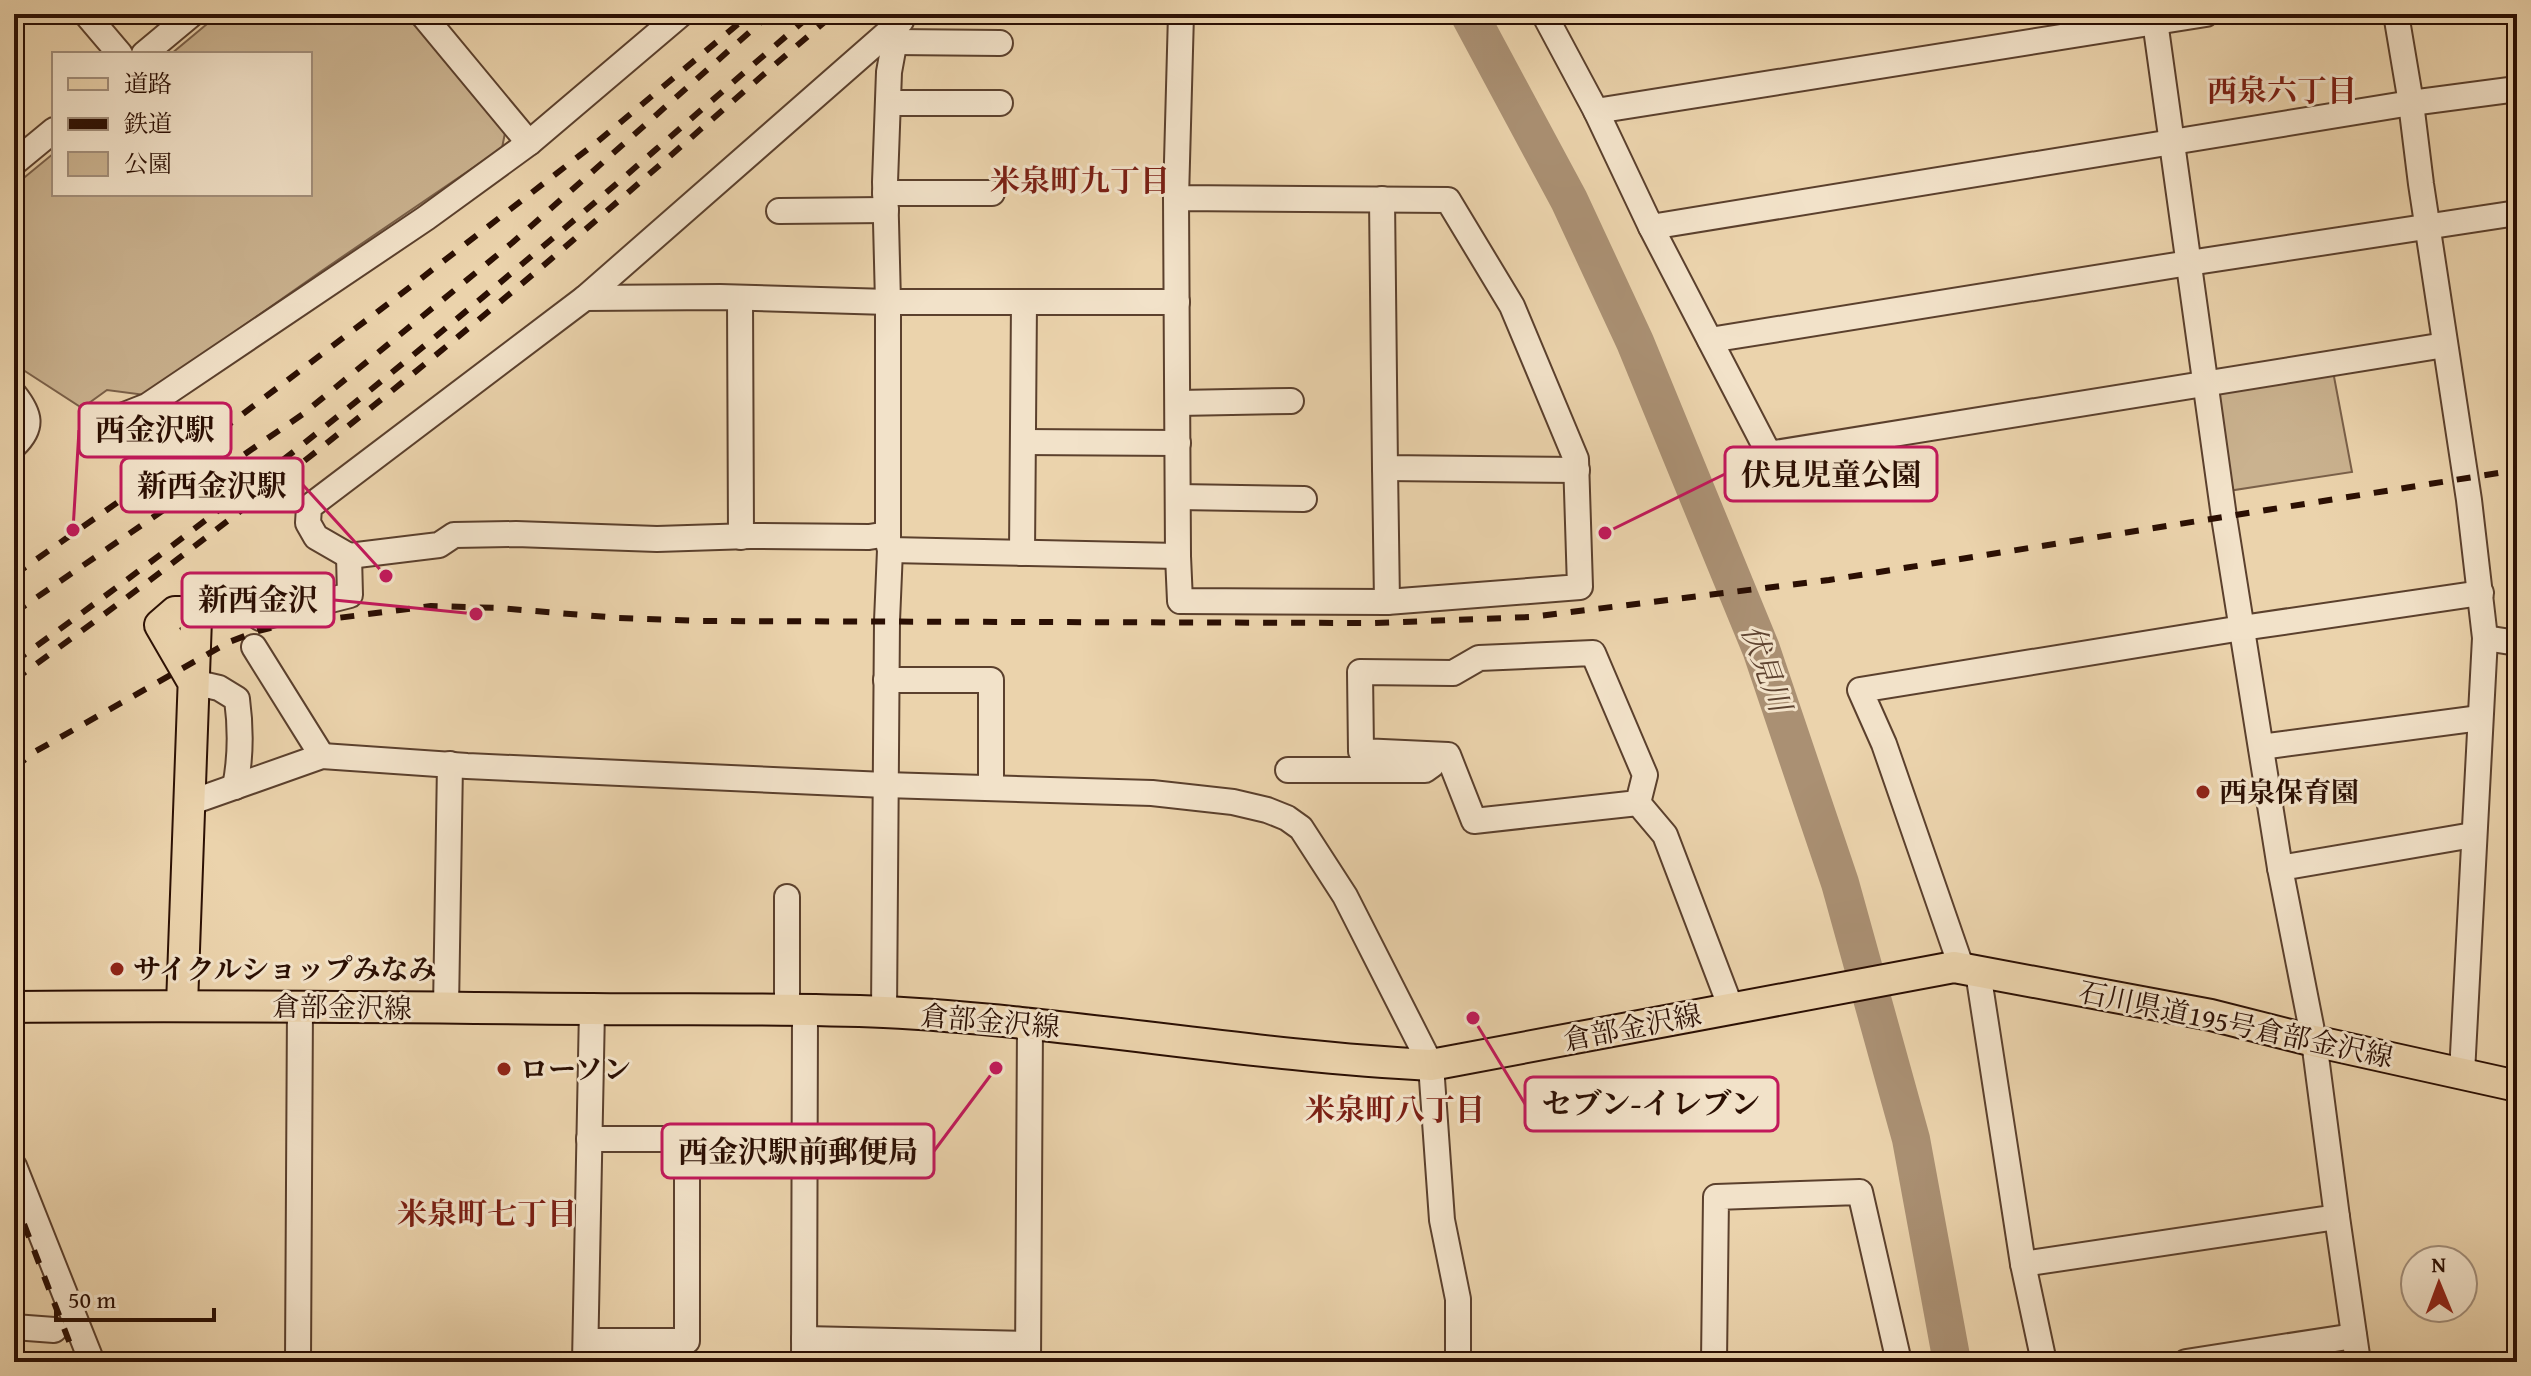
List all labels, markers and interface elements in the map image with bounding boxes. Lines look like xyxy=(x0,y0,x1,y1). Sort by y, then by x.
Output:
legend xyxy=(52,52,312,196)
text: 道路 xyxy=(124,66,172,101)
district label: 西泉六丁目 xyxy=(2207,68,2357,112)
text: 鉄道 xyxy=(124,106,172,141)
text: 公園 xyxy=(124,146,172,181)
district label: 米泉町九丁目 xyxy=(990,158,1170,202)
callout: 西金沢駅 xyxy=(79,403,231,457)
text: 西金沢駅 xyxy=(95,407,215,451)
callout: 伏見児童公園 xyxy=(1725,447,1937,501)
text: 伏見児童公園 xyxy=(1741,452,1921,496)
callout: 新西金沢駅 xyxy=(121,458,303,512)
text: 新西金沢駅 xyxy=(137,463,287,507)
callout: 新西金沢 xyxy=(182,573,334,627)
text: 新西金沢 xyxy=(198,577,318,621)
water label: 伏見川 xyxy=(1731,618,1804,720)
place label: 西泉保育園 xyxy=(2219,771,2359,812)
marker: 西泉保育園 xyxy=(2194,783,2212,801)
place label: サイクルショップみなみ xyxy=(133,948,436,989)
marker: サイクルショップみなみ xyxy=(108,960,126,978)
street label: 石川県道195号倉部金沢線 xyxy=(2075,970,2397,1077)
street label: 倉部金沢線 xyxy=(272,985,412,1028)
street label: 倉部金沢線 xyxy=(1559,993,1705,1060)
street label: 倉部金沢線 xyxy=(919,994,1062,1047)
place label: ローソン xyxy=(520,1048,631,1089)
marker: ローソン xyxy=(495,1060,513,1078)
callout: セブン-イレブン xyxy=(1525,1077,1778,1131)
text: セブン-イレブン xyxy=(1542,1081,1760,1125)
district label: 米泉町八丁目 xyxy=(1305,1087,1485,1131)
callout: 西金沢駅前郵便局 xyxy=(662,1124,934,1178)
text: 西金沢駅前郵便局 xyxy=(678,1129,918,1173)
district label: 米泉町七丁目 xyxy=(397,1191,577,1235)
north arrow xyxy=(2399,1244,2479,1324)
text: N xyxy=(2431,1248,2447,1280)
scale bar xyxy=(56,1272,214,1322)
text: 50 m xyxy=(68,1282,116,1317)

